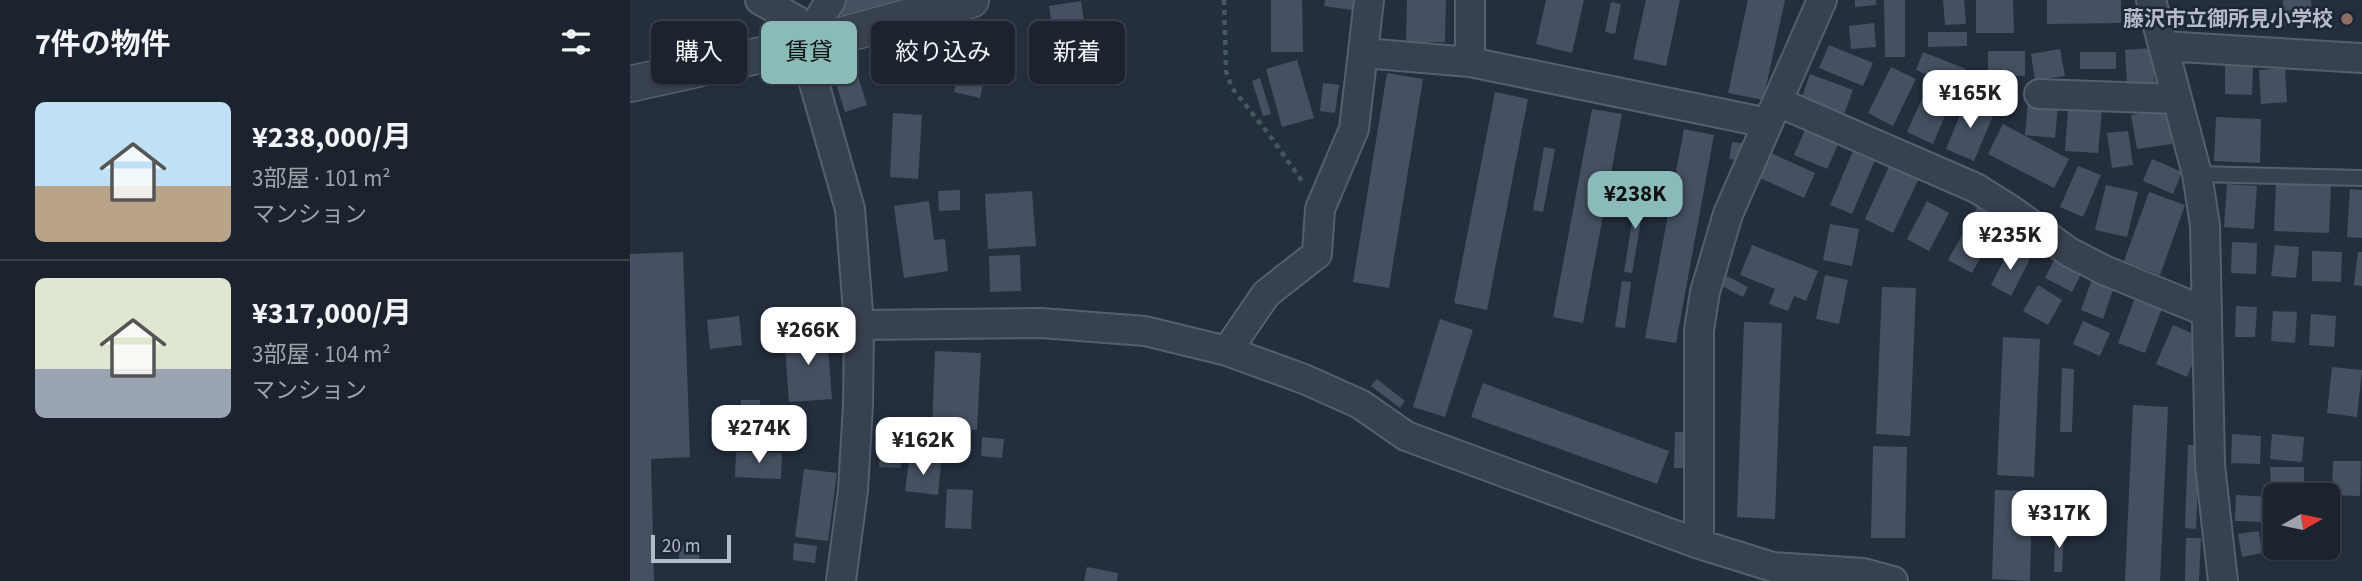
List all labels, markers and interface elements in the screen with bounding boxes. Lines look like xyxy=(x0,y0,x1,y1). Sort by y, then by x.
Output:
place label: 藤沢市立御所見小学校 xyxy=(2123,4,2333,34)
marker: 藤沢市立御所見小学校 xyxy=(2339,11,2355,27)
chip: 購入 xyxy=(651,21,747,84)
chip: 賃貸 xyxy=(761,21,857,84)
chip: 絞り込み xyxy=(871,21,1015,84)
chip: 新着 xyxy=(1029,21,1125,84)
text: 7件の物件 xyxy=(35,23,171,66)
icon: filters xyxy=(557,23,595,61)
pin: ¥165K xyxy=(1921,71,2019,130)
text: ¥165K xyxy=(1939,76,2001,109)
text: ¥238,000/月 xyxy=(252,116,412,159)
icon: home xyxy=(91,130,175,214)
text: 3部屋 · 101 m² xyxy=(252,162,391,195)
pin: ¥238K xyxy=(1586,172,1684,231)
text: ¥238K xyxy=(1604,177,1666,210)
text: マンション xyxy=(252,198,367,231)
pin: ¥235K xyxy=(1961,212,2059,272)
text: ¥235K xyxy=(1979,218,2041,251)
text: ¥317,000/月 xyxy=(252,292,412,335)
icon: home xyxy=(91,306,175,390)
pin: ¥266K xyxy=(759,308,857,367)
text: ¥266K xyxy=(777,313,839,346)
text: 3部屋 · 104 m² xyxy=(252,338,391,371)
text: マンション xyxy=(252,374,367,407)
pin: ¥274K xyxy=(710,406,808,465)
text: ¥274K xyxy=(728,411,790,444)
pin: ¥162K xyxy=(874,418,972,477)
text: ¥162K xyxy=(892,423,954,456)
north arrow xyxy=(2263,483,2340,560)
map controls xyxy=(2263,483,2340,560)
pin: ¥317K xyxy=(2010,490,2108,550)
text: ¥317K xyxy=(2028,496,2090,529)
scale bar xyxy=(651,532,732,564)
text: 20 m xyxy=(662,533,700,560)

